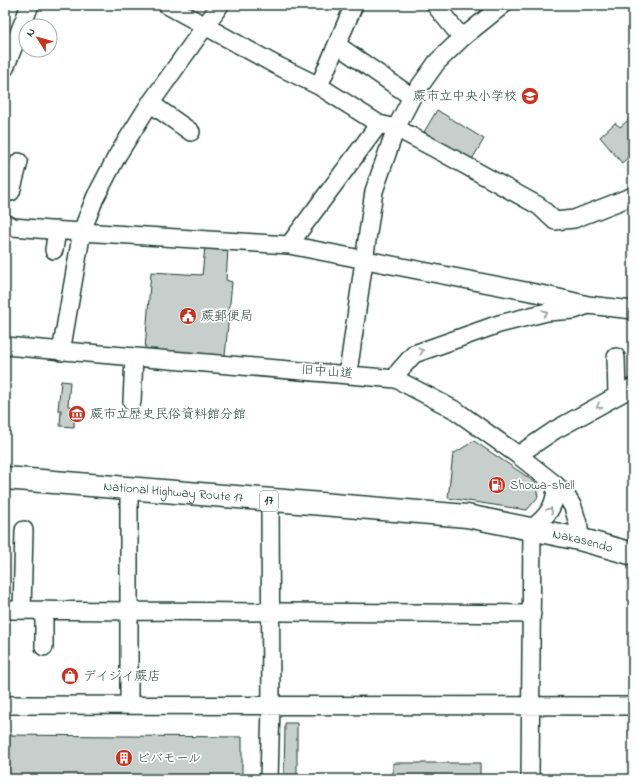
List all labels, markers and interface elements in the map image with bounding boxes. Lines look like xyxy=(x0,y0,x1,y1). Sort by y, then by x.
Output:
north arrow xyxy=(18,18,58,58)
text: N xyxy=(22,25,39,40)
school or university icon: 蕨市立中央小学校 xyxy=(520,86,540,106)
place label: 蕨市立中央小学校 xyxy=(413,87,517,106)
public building icon: 蕨郵便局 xyxy=(178,306,198,326)
place label: 蕨郵便局 xyxy=(201,307,253,326)
one-way arrow xyxy=(542,310,548,318)
one-way arrow xyxy=(417,347,424,356)
street label: 旧中山道 xyxy=(300,360,354,384)
one-way arrow xyxy=(596,402,603,409)
museum icon: 蕨市立歴史民俗資料館分館 xyxy=(67,404,87,424)
place label: 蕨市立歴史民俗資料館分館 xyxy=(90,405,246,424)
fuel station icon: Showa-shell xyxy=(487,475,507,495)
place label: Showa-shell xyxy=(510,476,575,495)
street label: National Highway Route 17 xyxy=(103,477,245,507)
road number: 17 xyxy=(260,491,278,511)
one-way arrow xyxy=(545,507,553,514)
street label: Nakasendo xyxy=(551,524,615,558)
shop icon: デイジイ蕨店 xyxy=(60,666,80,686)
place label: デイジイ蕨店 xyxy=(83,667,160,686)
building icon: ビバモール xyxy=(114,748,134,768)
place label: ビバモール xyxy=(137,749,201,768)

